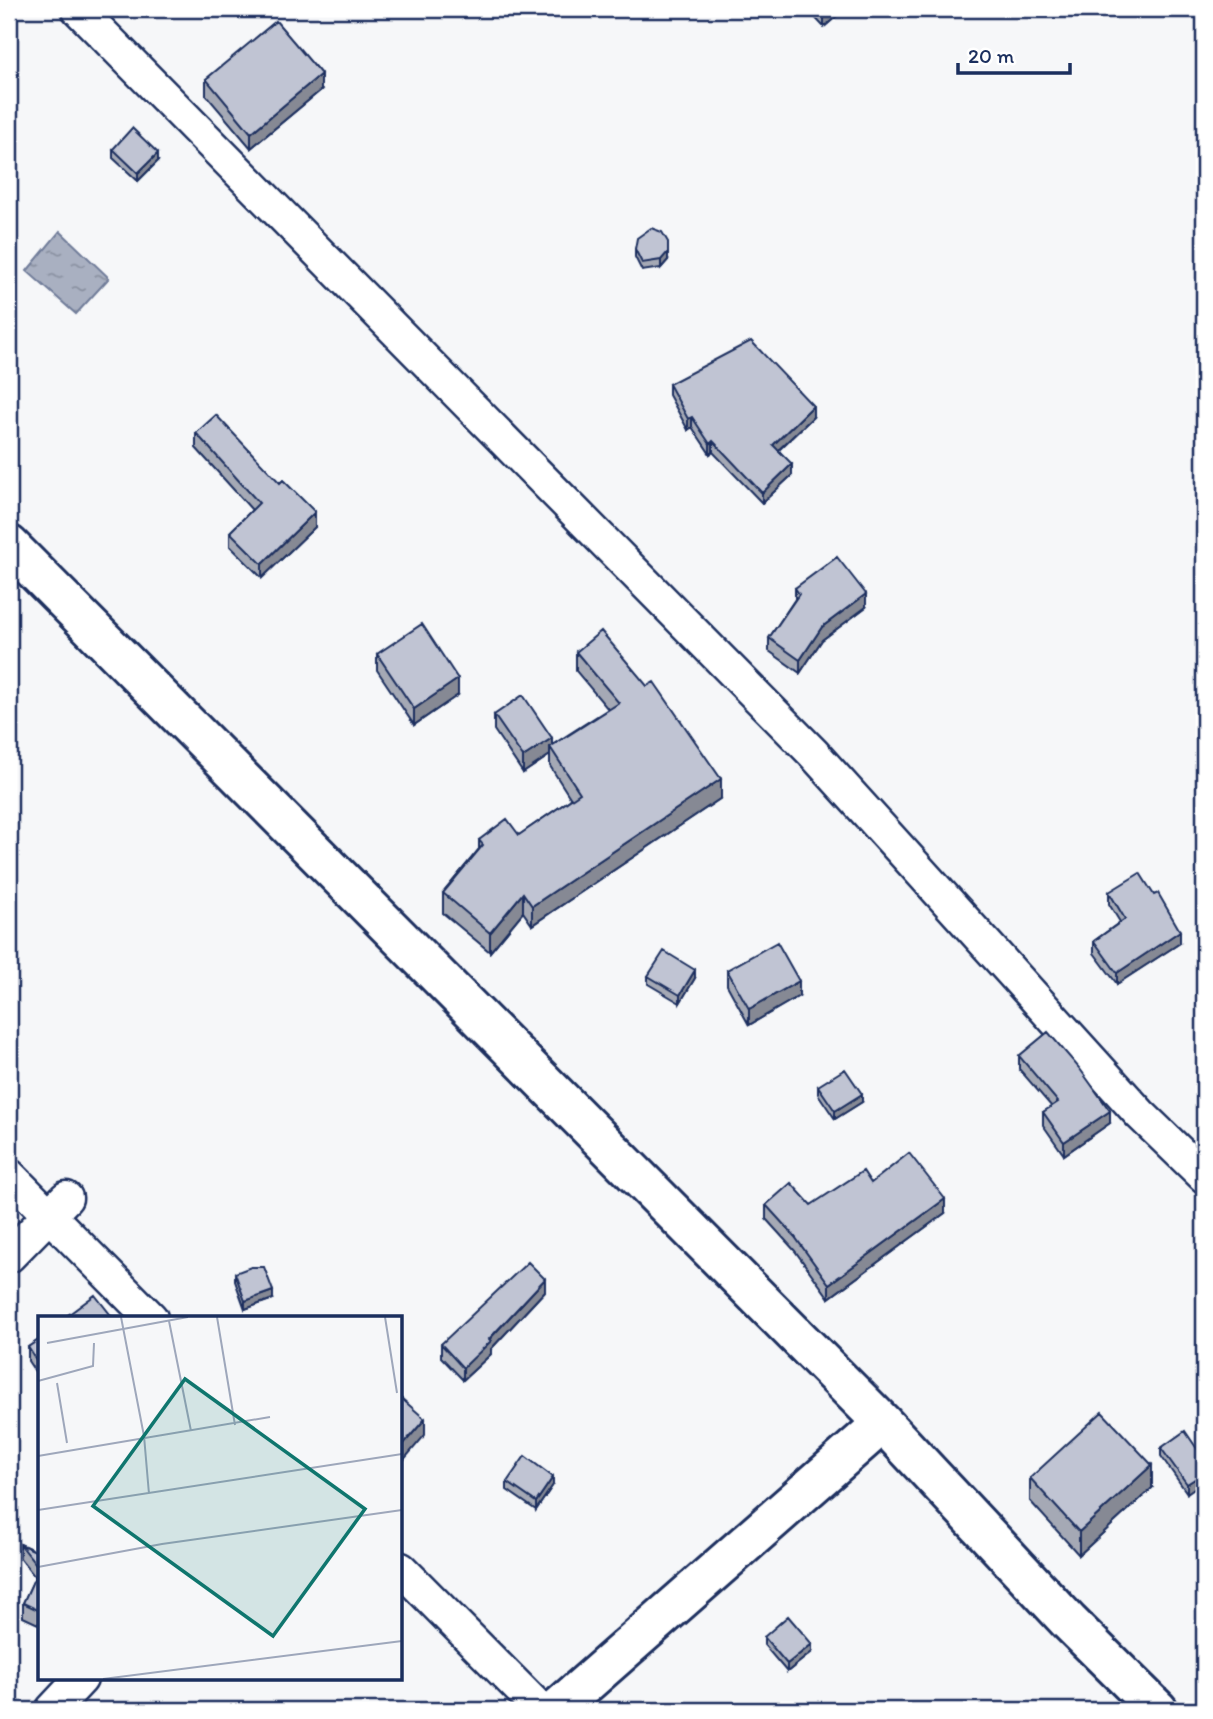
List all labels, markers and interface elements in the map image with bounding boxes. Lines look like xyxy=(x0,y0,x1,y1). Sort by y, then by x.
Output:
scale bar xyxy=(958,32,1070,76)
text: 20 m xyxy=(968,43,1015,68)
inset map xyxy=(38,1316,402,1680)

